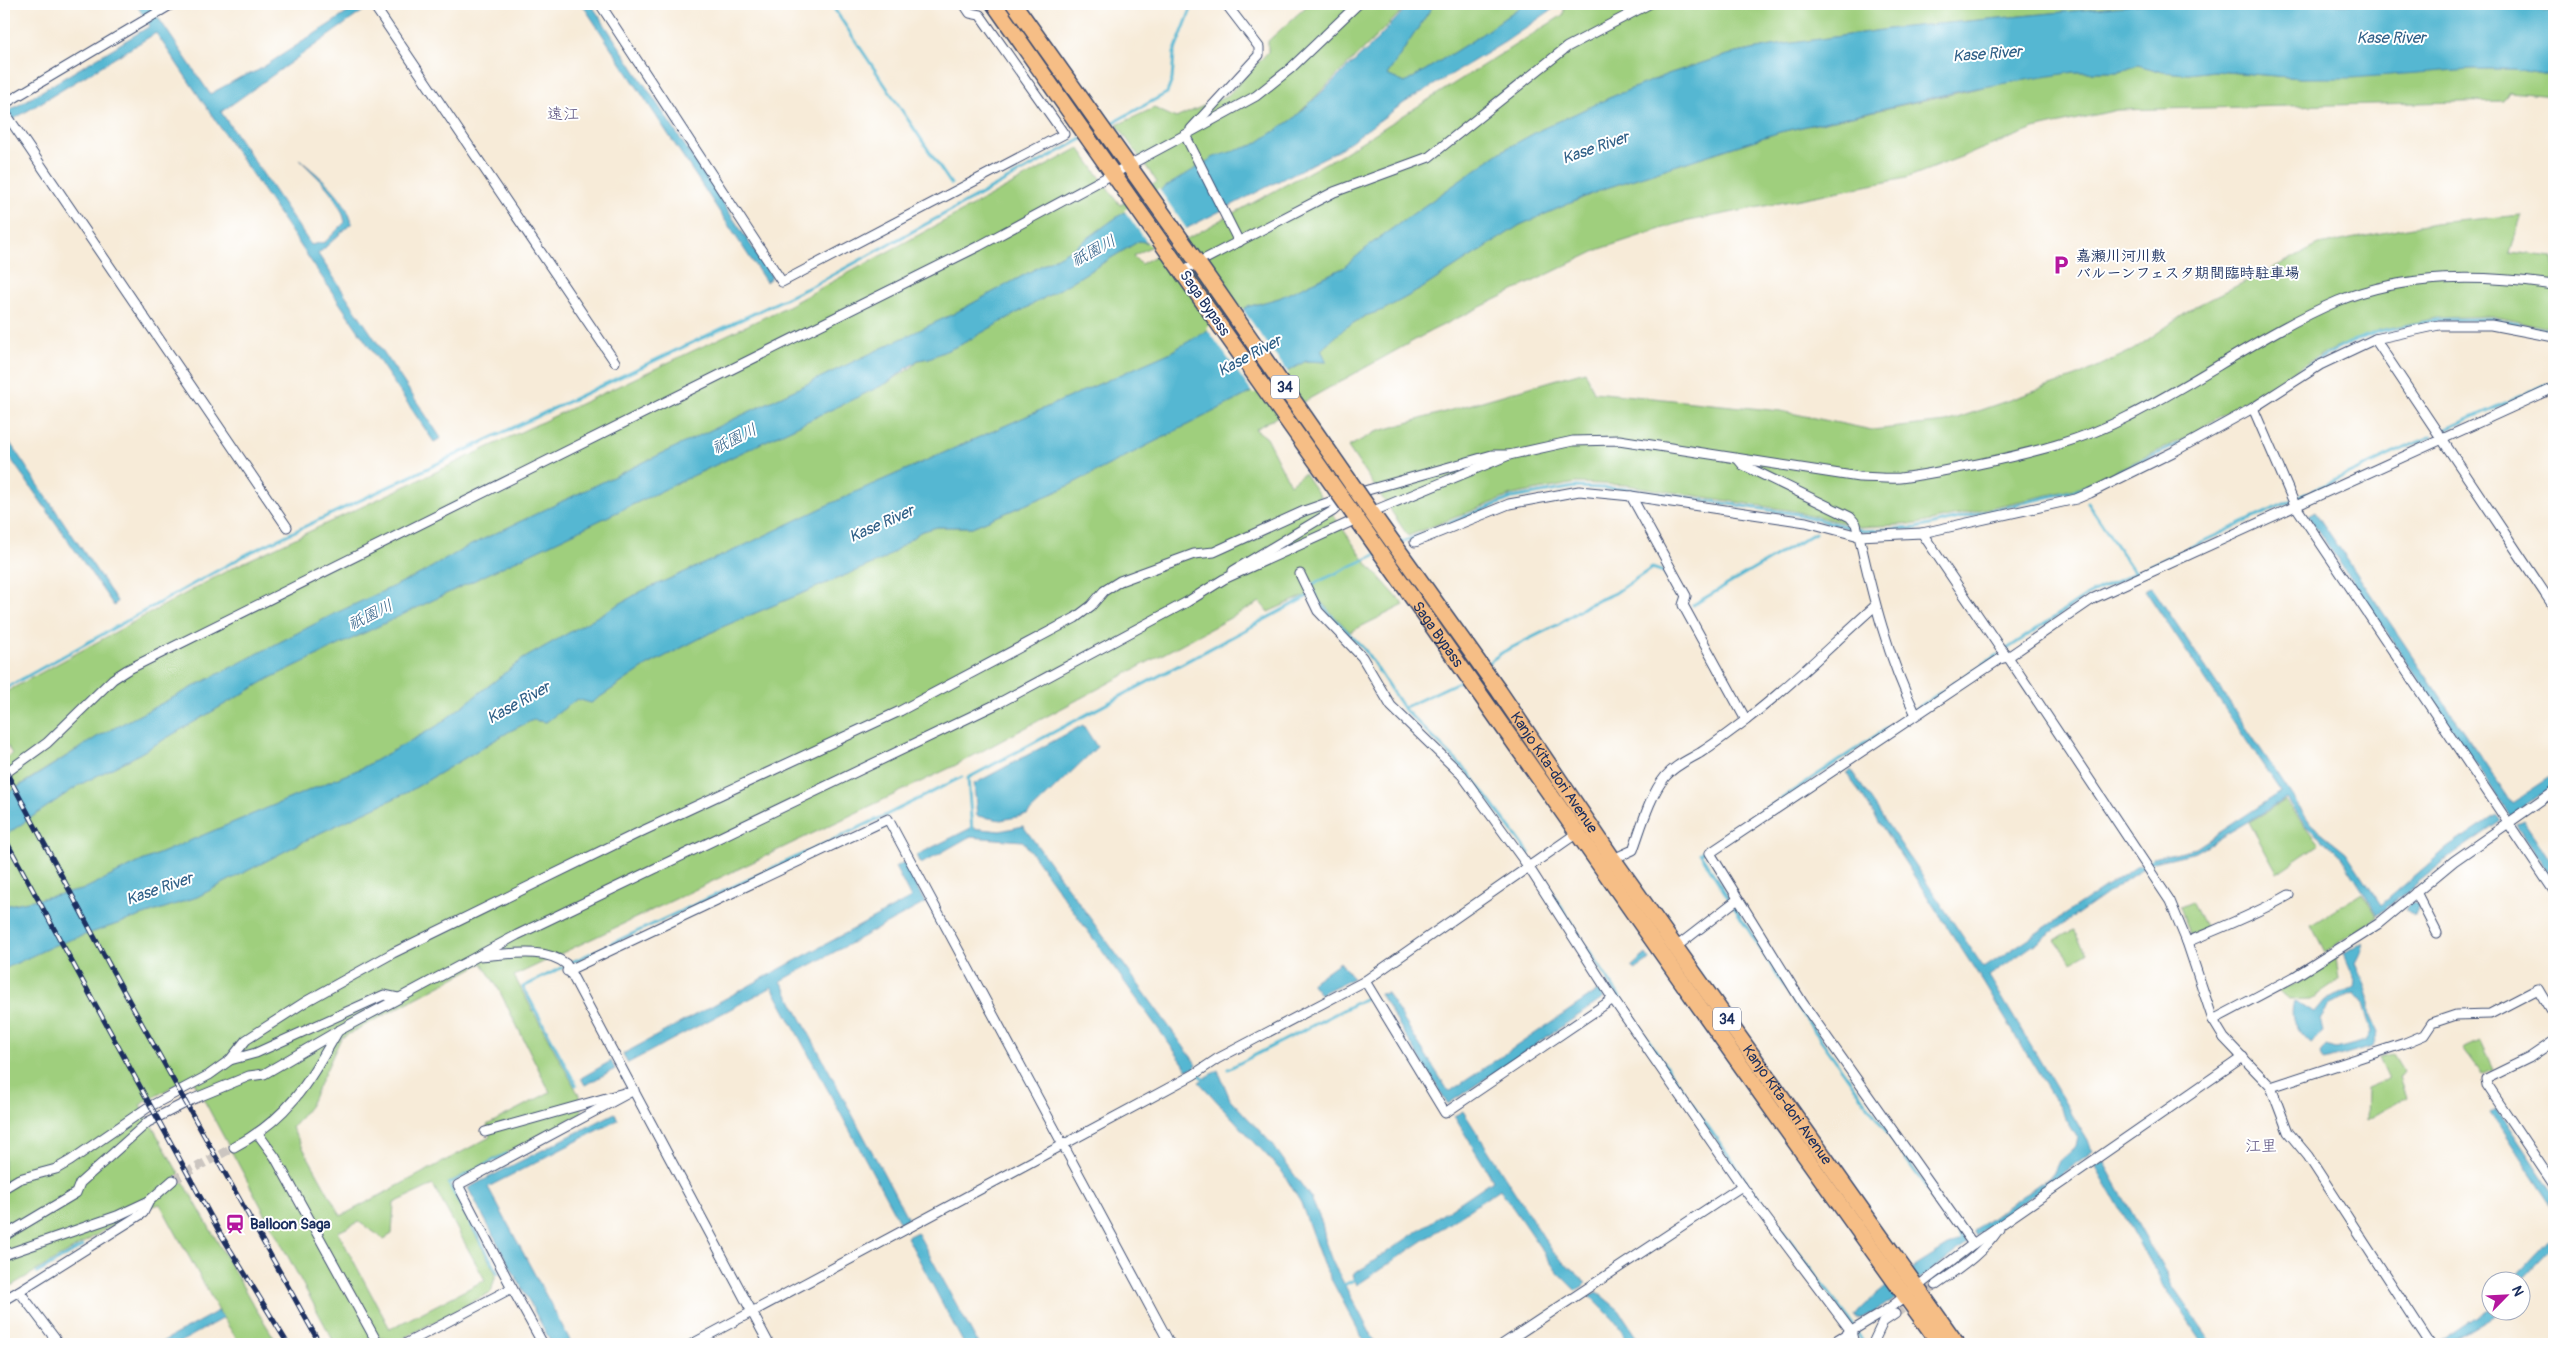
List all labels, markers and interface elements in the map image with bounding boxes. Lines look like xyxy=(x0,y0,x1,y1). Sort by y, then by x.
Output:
water label: Kase River xyxy=(2357,28,2428,48)
water label: Kase River xyxy=(1952,41,2024,66)
district label: 遠江 xyxy=(547,104,579,124)
water label: Kase River xyxy=(1559,127,1633,169)
water label: 祇園川 xyxy=(1068,231,1119,271)
place label: 嘉瀬川河川敷 バルーンフェスタ期間臨時駐車場 xyxy=(2076,247,2300,283)
parking icon: 嘉瀬川河川敷 バルーンフェスタ期間臨時駐車場 xyxy=(2050,254,2072,276)
street label: Saga Bypass xyxy=(1175,267,1234,340)
water label: Kase River xyxy=(1214,330,1287,381)
road number: 34 xyxy=(1271,376,1299,398)
water label: 祇園川 xyxy=(708,419,760,458)
water label: Kase River xyxy=(846,500,919,547)
water label: 祇園川 xyxy=(344,595,396,634)
street label: Saga Bypass xyxy=(1408,598,1467,671)
water label: Kase River xyxy=(483,676,556,728)
street label: Kanjo Kita-dori Avenue xyxy=(1506,708,1602,837)
water label: Kase River xyxy=(123,868,197,910)
road number: 34 xyxy=(1713,1008,1741,1030)
street label: Kanjo Kita-dori Avenue xyxy=(1738,1041,1836,1169)
district label: 江里 xyxy=(2245,1136,2277,1156)
station icon: Balloon Saga xyxy=(224,1213,246,1235)
place label: Balloon Saga xyxy=(250,1215,331,1234)
north arrow xyxy=(2480,1270,2530,1320)
text: N xyxy=(2508,1283,2527,1299)

